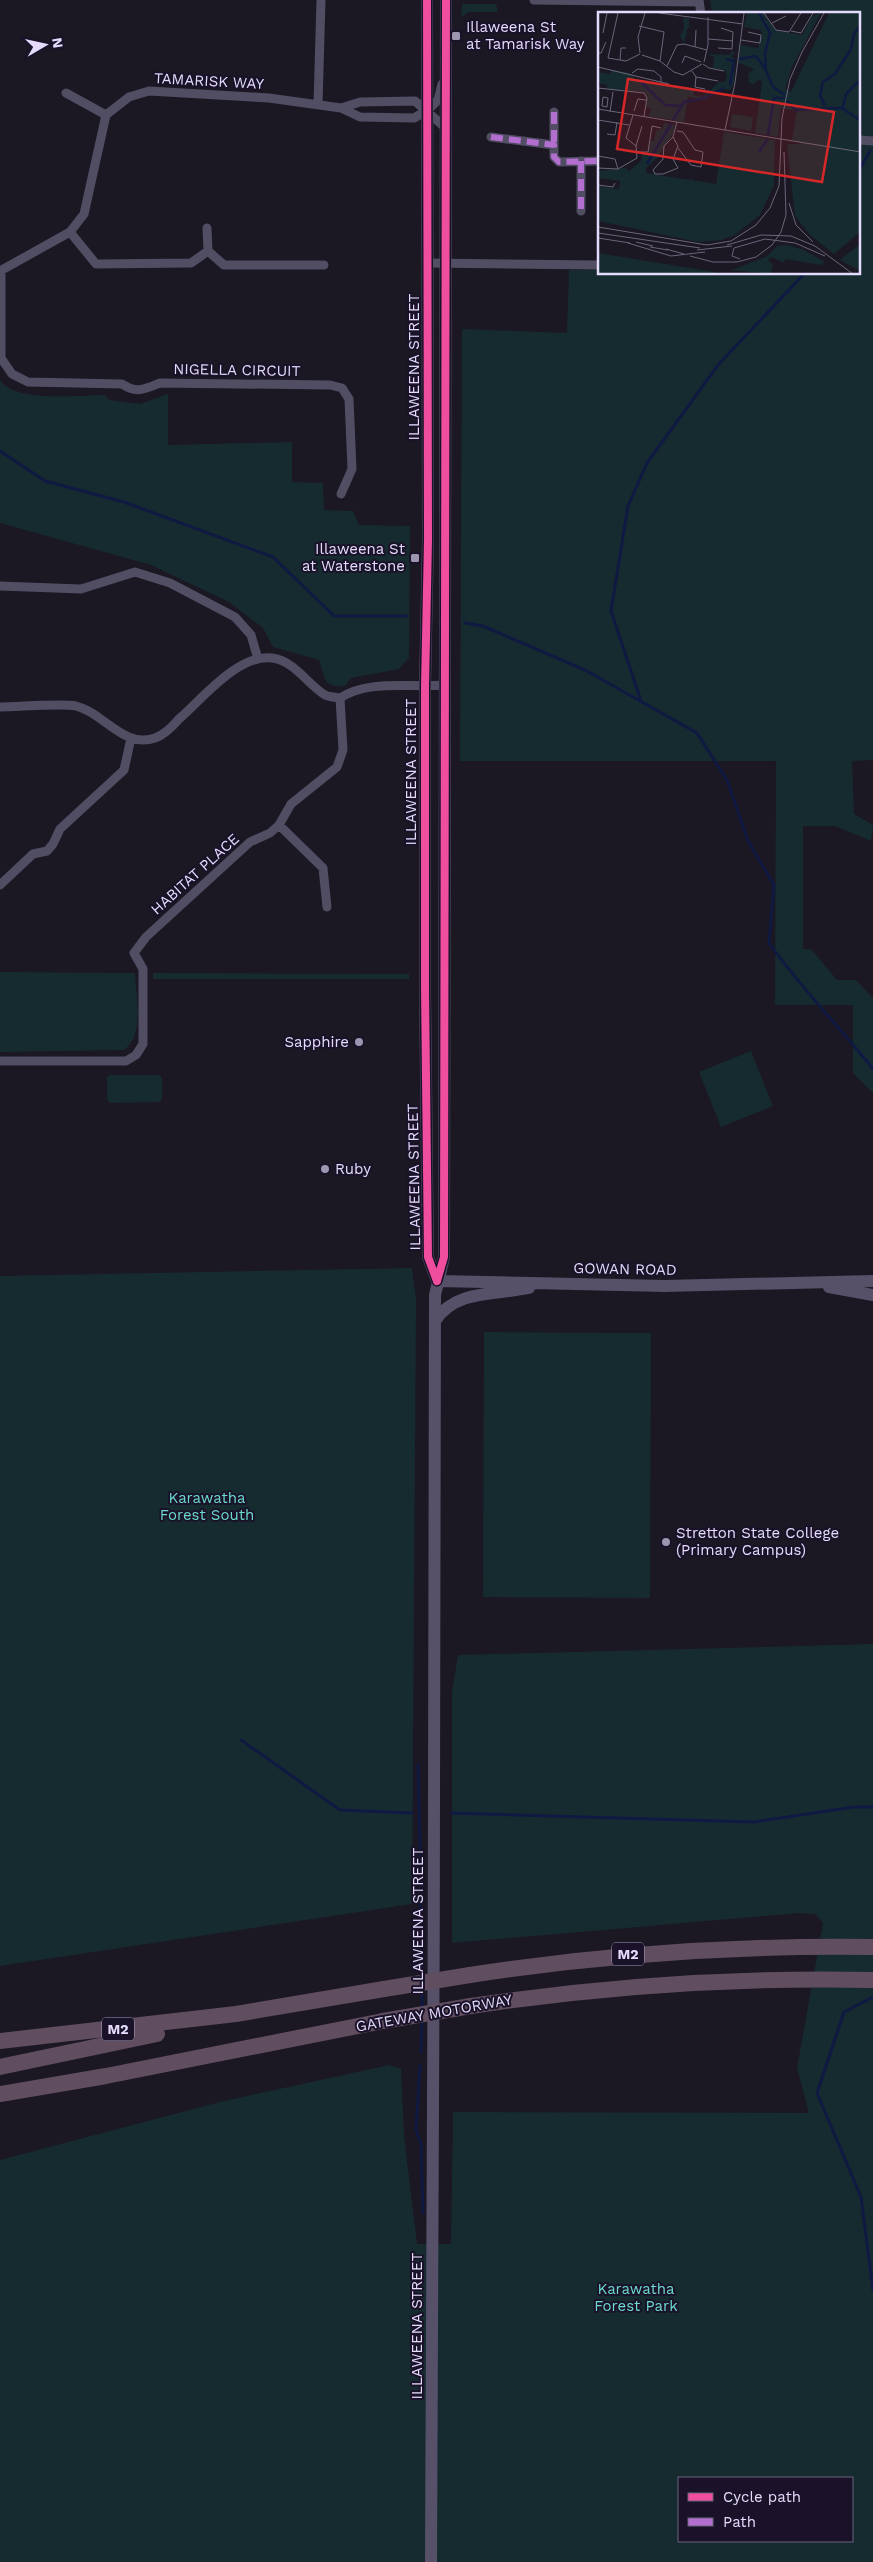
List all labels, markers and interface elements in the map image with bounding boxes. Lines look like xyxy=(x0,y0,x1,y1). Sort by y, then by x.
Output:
inset map xyxy=(598,12,860,275)
place label: Illaweena St at Tamarisk Way xyxy=(466,18,585,53)
north arrow xyxy=(20,20,70,70)
marker: Illaweena St at Tamarisk Way xyxy=(450,30,462,42)
text: N xyxy=(49,37,67,49)
street label: TAMARISK WAY xyxy=(154,69,265,93)
street label: ILLAWEENA STREET xyxy=(405,293,423,441)
street label: NIGELLA CIRCUIT xyxy=(173,360,301,380)
place label: Illaweena St at Waterstone xyxy=(302,540,406,575)
marker: Illaweena St at Waterstone xyxy=(409,552,421,564)
street label: ILLAWEENA STREET xyxy=(402,698,420,846)
street label: HABITAT PLACE xyxy=(147,830,243,918)
place label: Sapphire xyxy=(284,1033,349,1051)
marker: Sapphire xyxy=(353,1036,365,1048)
street label: ILLAWEENA STREET xyxy=(404,1103,424,1251)
place label: Ruby xyxy=(335,1160,371,1178)
marker: Ruby xyxy=(319,1163,331,1175)
street label: GOWAN ROAD xyxy=(573,1259,677,1279)
park label: Karawatha Forest South xyxy=(160,1489,254,1524)
place label: Stretton State College (Primary Campus) xyxy=(676,1524,839,1559)
marker: Stretton State College (Primary Campus) xyxy=(660,1536,672,1548)
street label: ILLAWEENA STREET xyxy=(409,1847,427,1995)
road number: M2 xyxy=(612,1942,644,1966)
street label: GATEWAY MOTORWAY xyxy=(354,1990,514,2036)
road number: M2 xyxy=(102,2018,134,2040)
street label: ILLAWEENA STREET xyxy=(408,2252,426,2400)
park label: Karawatha Forest Park xyxy=(594,2280,678,2315)
legend xyxy=(678,2477,853,2542)
text: Cycle path xyxy=(723,2488,801,2506)
text: Path xyxy=(723,2513,756,2531)

